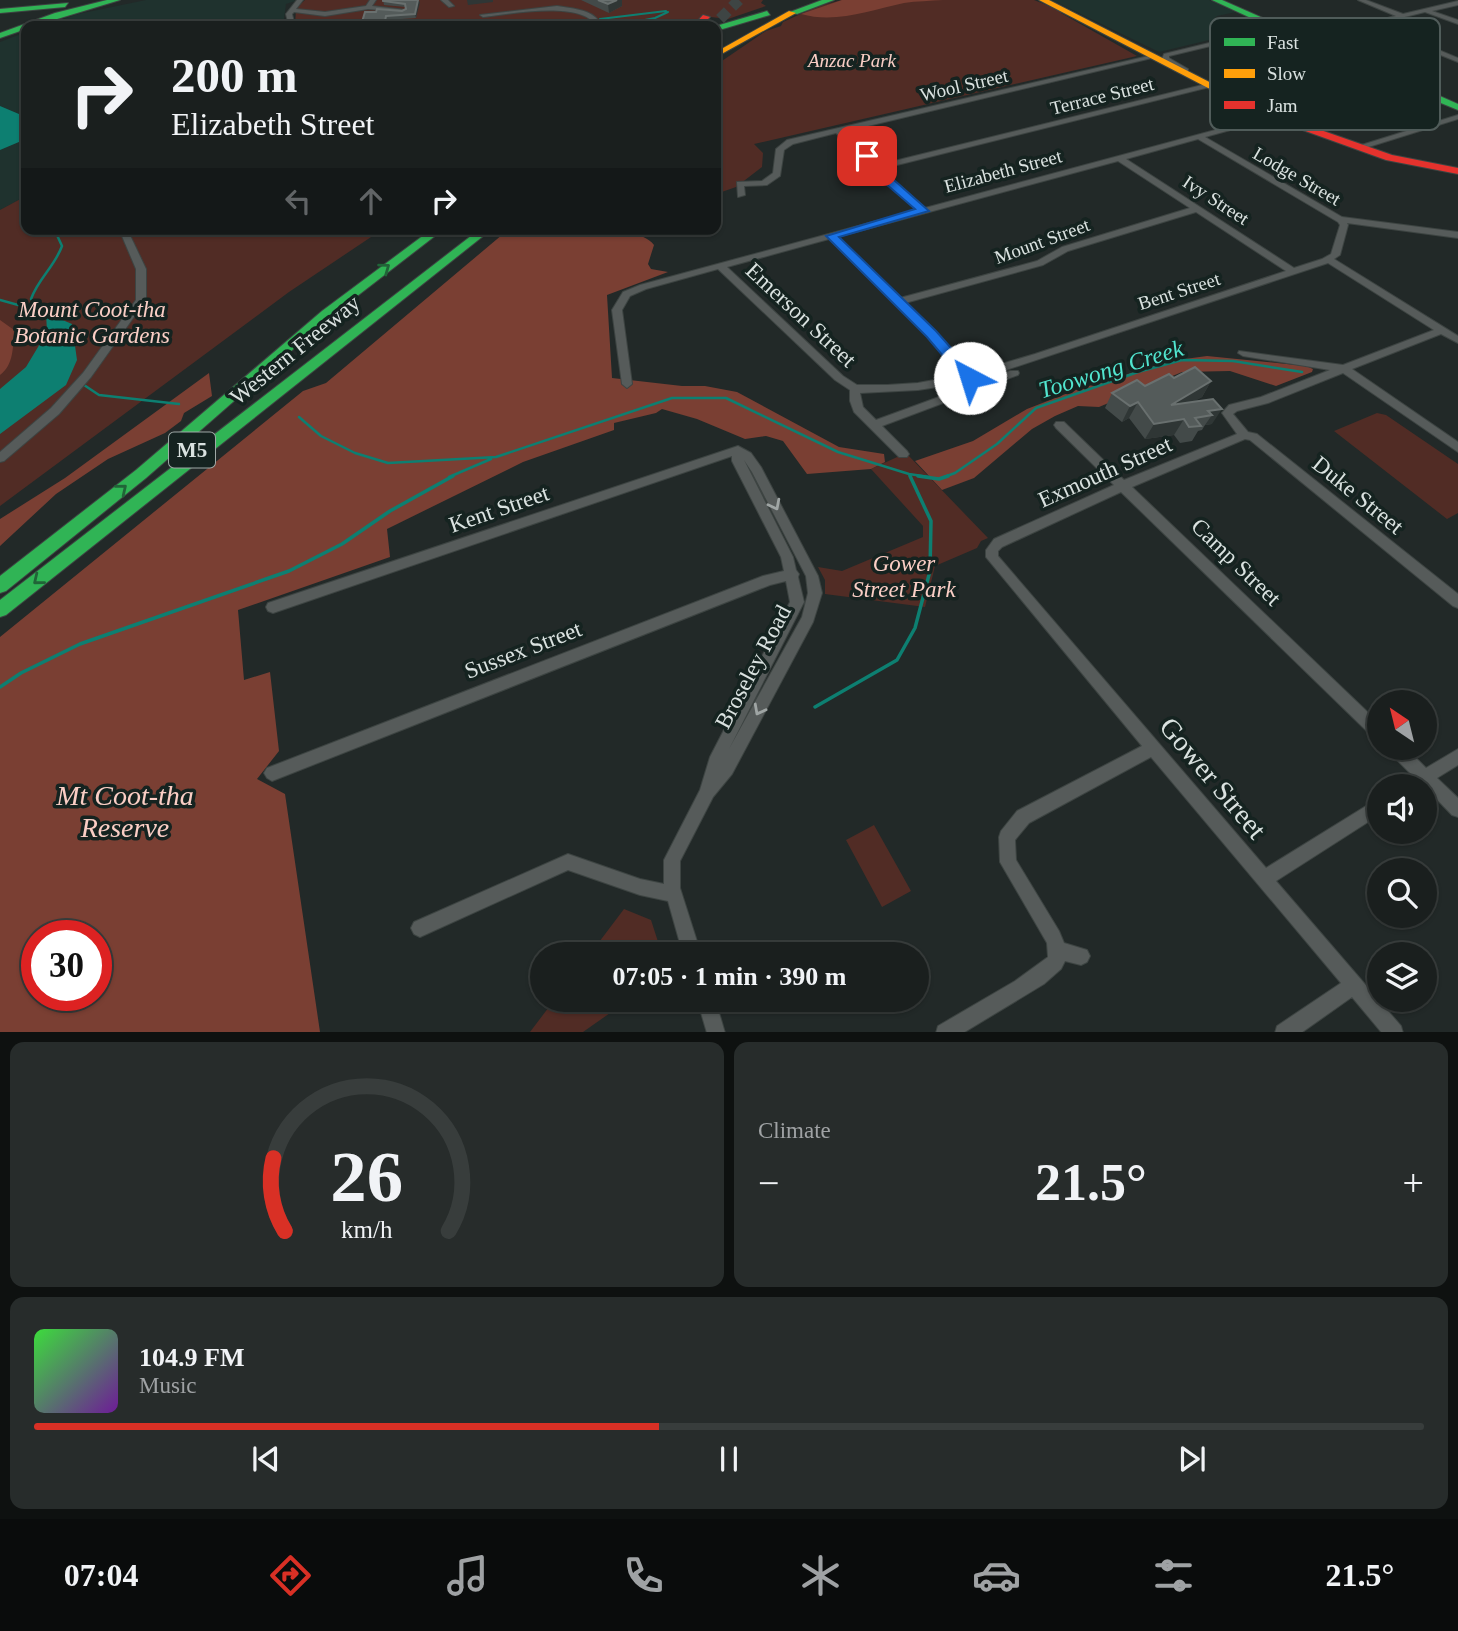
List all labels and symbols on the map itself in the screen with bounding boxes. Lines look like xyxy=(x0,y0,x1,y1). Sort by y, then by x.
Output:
legend xyxy=(1210,18,1440,130)
text: Fast xyxy=(1267,32,1299,53)
park label: Anzac Park xyxy=(806,50,897,71)
text: Slow xyxy=(1267,63,1306,84)
street label: Wool Street xyxy=(918,65,1011,105)
street label: Terrace Street xyxy=(1048,73,1157,119)
text: Jam xyxy=(1267,95,1298,116)
pin xyxy=(837,126,897,186)
street label: Lodge Street xyxy=(1249,143,1345,210)
street label: Elizabeth Street xyxy=(942,145,1065,197)
street label: Ivy Street xyxy=(1179,171,1254,229)
street label: Mount Street xyxy=(992,214,1093,268)
street label: Emerson Street xyxy=(741,258,862,373)
one-way arrow xyxy=(377,263,390,276)
street label: Bent Street xyxy=(1135,268,1223,314)
street label: Western Freeway xyxy=(225,290,365,410)
park label: Mount Coot-tha Botanic Gardens xyxy=(14,297,170,348)
water label: Toowong Creek xyxy=(1036,335,1187,403)
position arrow xyxy=(933,341,1007,415)
street label: Exmouth Street xyxy=(1034,431,1176,513)
road number: M5 xyxy=(169,433,215,468)
street label: Duke Street xyxy=(1308,451,1409,539)
street label: Kent Street xyxy=(446,480,553,538)
one-way arrow xyxy=(113,485,126,497)
one-way arrow xyxy=(767,498,781,510)
street label: Camp Street xyxy=(1186,513,1286,611)
park label: Gower Street Park xyxy=(852,551,956,602)
one-way arrow xyxy=(33,571,45,584)
street label: Broseley Road xyxy=(710,601,796,733)
street label: Sussex Street xyxy=(461,616,586,684)
north arrow xyxy=(1367,690,1437,760)
one-way arrow xyxy=(754,702,767,715)
street label: Gower Street xyxy=(1153,711,1273,845)
park label: Mt Coot-tha Reserve xyxy=(55,780,194,843)
speed limit sign: 30 xyxy=(21,920,112,1011)

